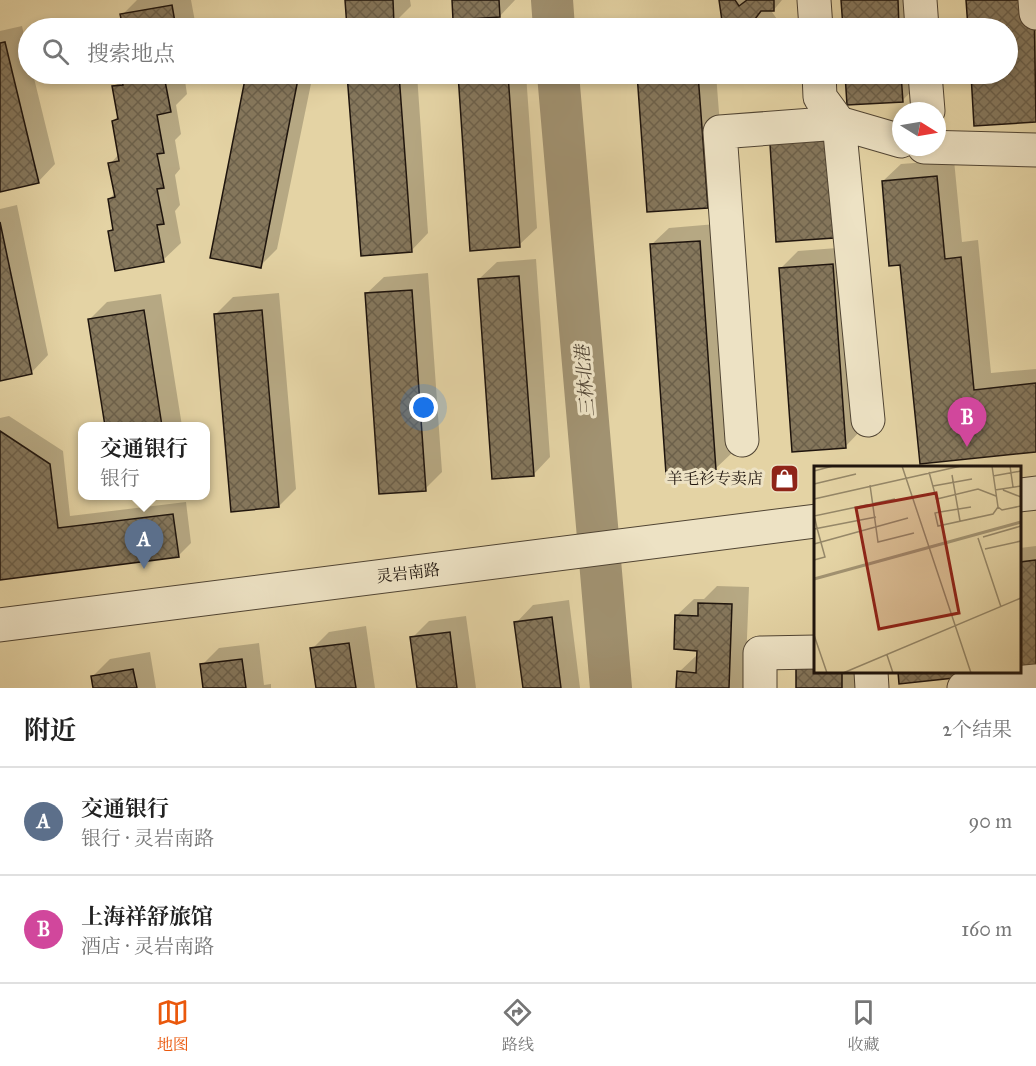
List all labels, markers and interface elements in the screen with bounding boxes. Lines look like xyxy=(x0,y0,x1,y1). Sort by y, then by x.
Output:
search box xyxy=(18,18,1018,84)
icon: search xyxy=(39,35,72,68)
text: 搜索地点 xyxy=(87,40,175,67)
north arrow xyxy=(892,102,946,156)
water label: 三林北港 xyxy=(571,342,599,418)
your location xyxy=(409,393,438,422)
pin: B xyxy=(948,398,986,447)
popup xyxy=(78,422,210,500)
text: 交通银行 xyxy=(100,435,188,462)
shop icon: 羊毛衫专卖店 xyxy=(768,462,800,494)
text: 银行 xyxy=(100,466,140,490)
inset map xyxy=(814,466,1021,673)
place label: 羊毛衫专卖店 xyxy=(667,469,763,488)
pin: A xyxy=(124,520,164,569)
street label: 灵岩南路 xyxy=(375,560,441,586)
text: 附近 xyxy=(24,714,76,746)
text: 2个结果 xyxy=(942,717,1012,741)
text: 交通银行 xyxy=(81,795,169,822)
text: A xyxy=(37,809,50,833)
text: 90 m xyxy=(969,809,1012,833)
text: 银行 · 灵岩南路 xyxy=(81,826,214,850)
text: 上海祥舒旅馆 xyxy=(81,903,213,930)
text: B xyxy=(37,917,50,941)
text: 160 m xyxy=(961,917,1012,941)
text: 酒店 · 灵岩南路 xyxy=(81,934,214,958)
tab: 地图 xyxy=(156,996,189,1055)
tab: 路线 xyxy=(501,996,534,1055)
tab: 收藏 xyxy=(847,996,880,1055)

